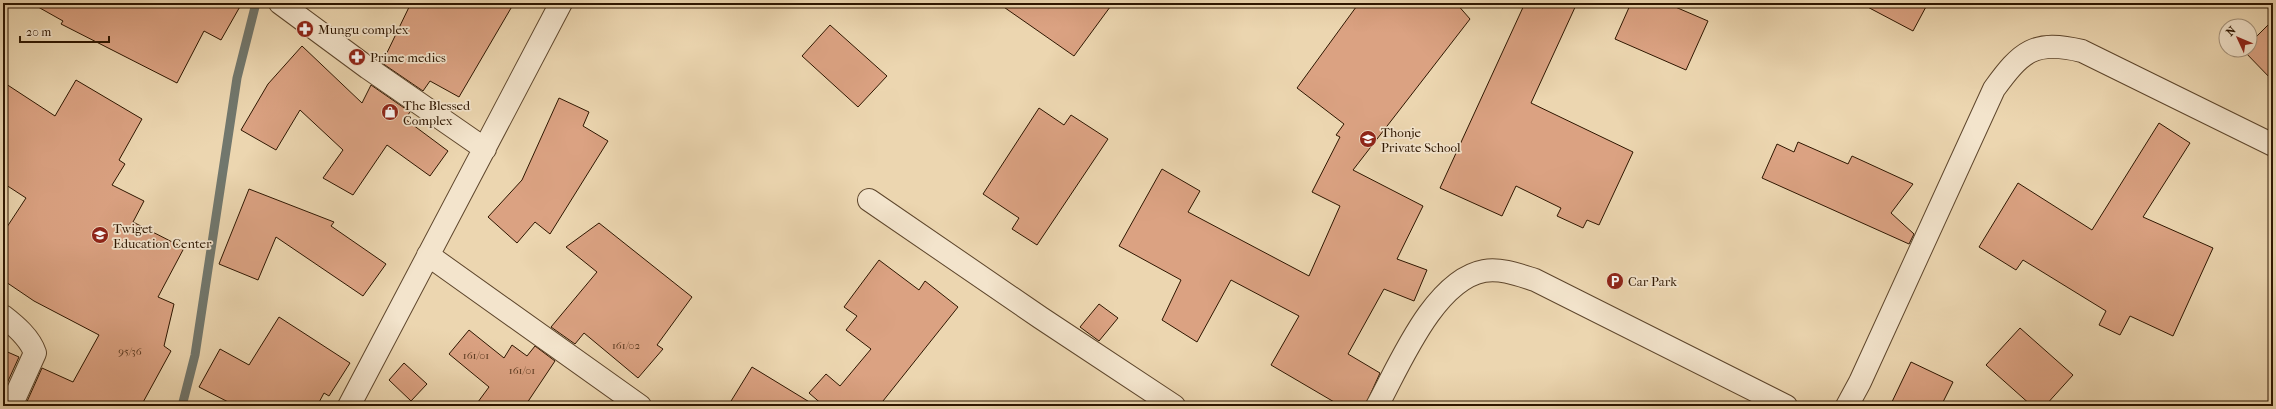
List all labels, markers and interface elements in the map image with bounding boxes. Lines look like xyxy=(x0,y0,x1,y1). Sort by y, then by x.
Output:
scale bar xyxy=(20,18,109,44)
north arrow xyxy=(2218,18,2258,58)
pharmacy icon: Mungu complex xyxy=(295,19,315,39)
place label: Mungu complex xyxy=(318,22,409,37)
text: N xyxy=(2224,23,2239,39)
text: 20 m xyxy=(26,25,51,39)
pharmacy icon: Prime medics xyxy=(347,47,367,67)
place label: Prime medics xyxy=(370,50,446,65)
place label: The Blessed Complex xyxy=(403,98,471,128)
shop icon: The Blessed Complex xyxy=(380,102,400,122)
place label: Thonje Private School xyxy=(1381,125,1461,155)
school or university icon: Thonje Private School xyxy=(1358,129,1378,149)
place label: Twiget Education Center xyxy=(113,221,212,251)
school or university icon: Twiget Education Center xyxy=(90,225,110,245)
parking icon: Car Park xyxy=(1605,271,1625,291)
place label: Car Park xyxy=(1628,274,1677,289)
house number: 161/02 xyxy=(612,339,640,352)
house number: 95/36 xyxy=(118,345,142,358)
house number: 161/01 xyxy=(463,349,489,362)
house number: 161/01 xyxy=(509,364,535,377)

